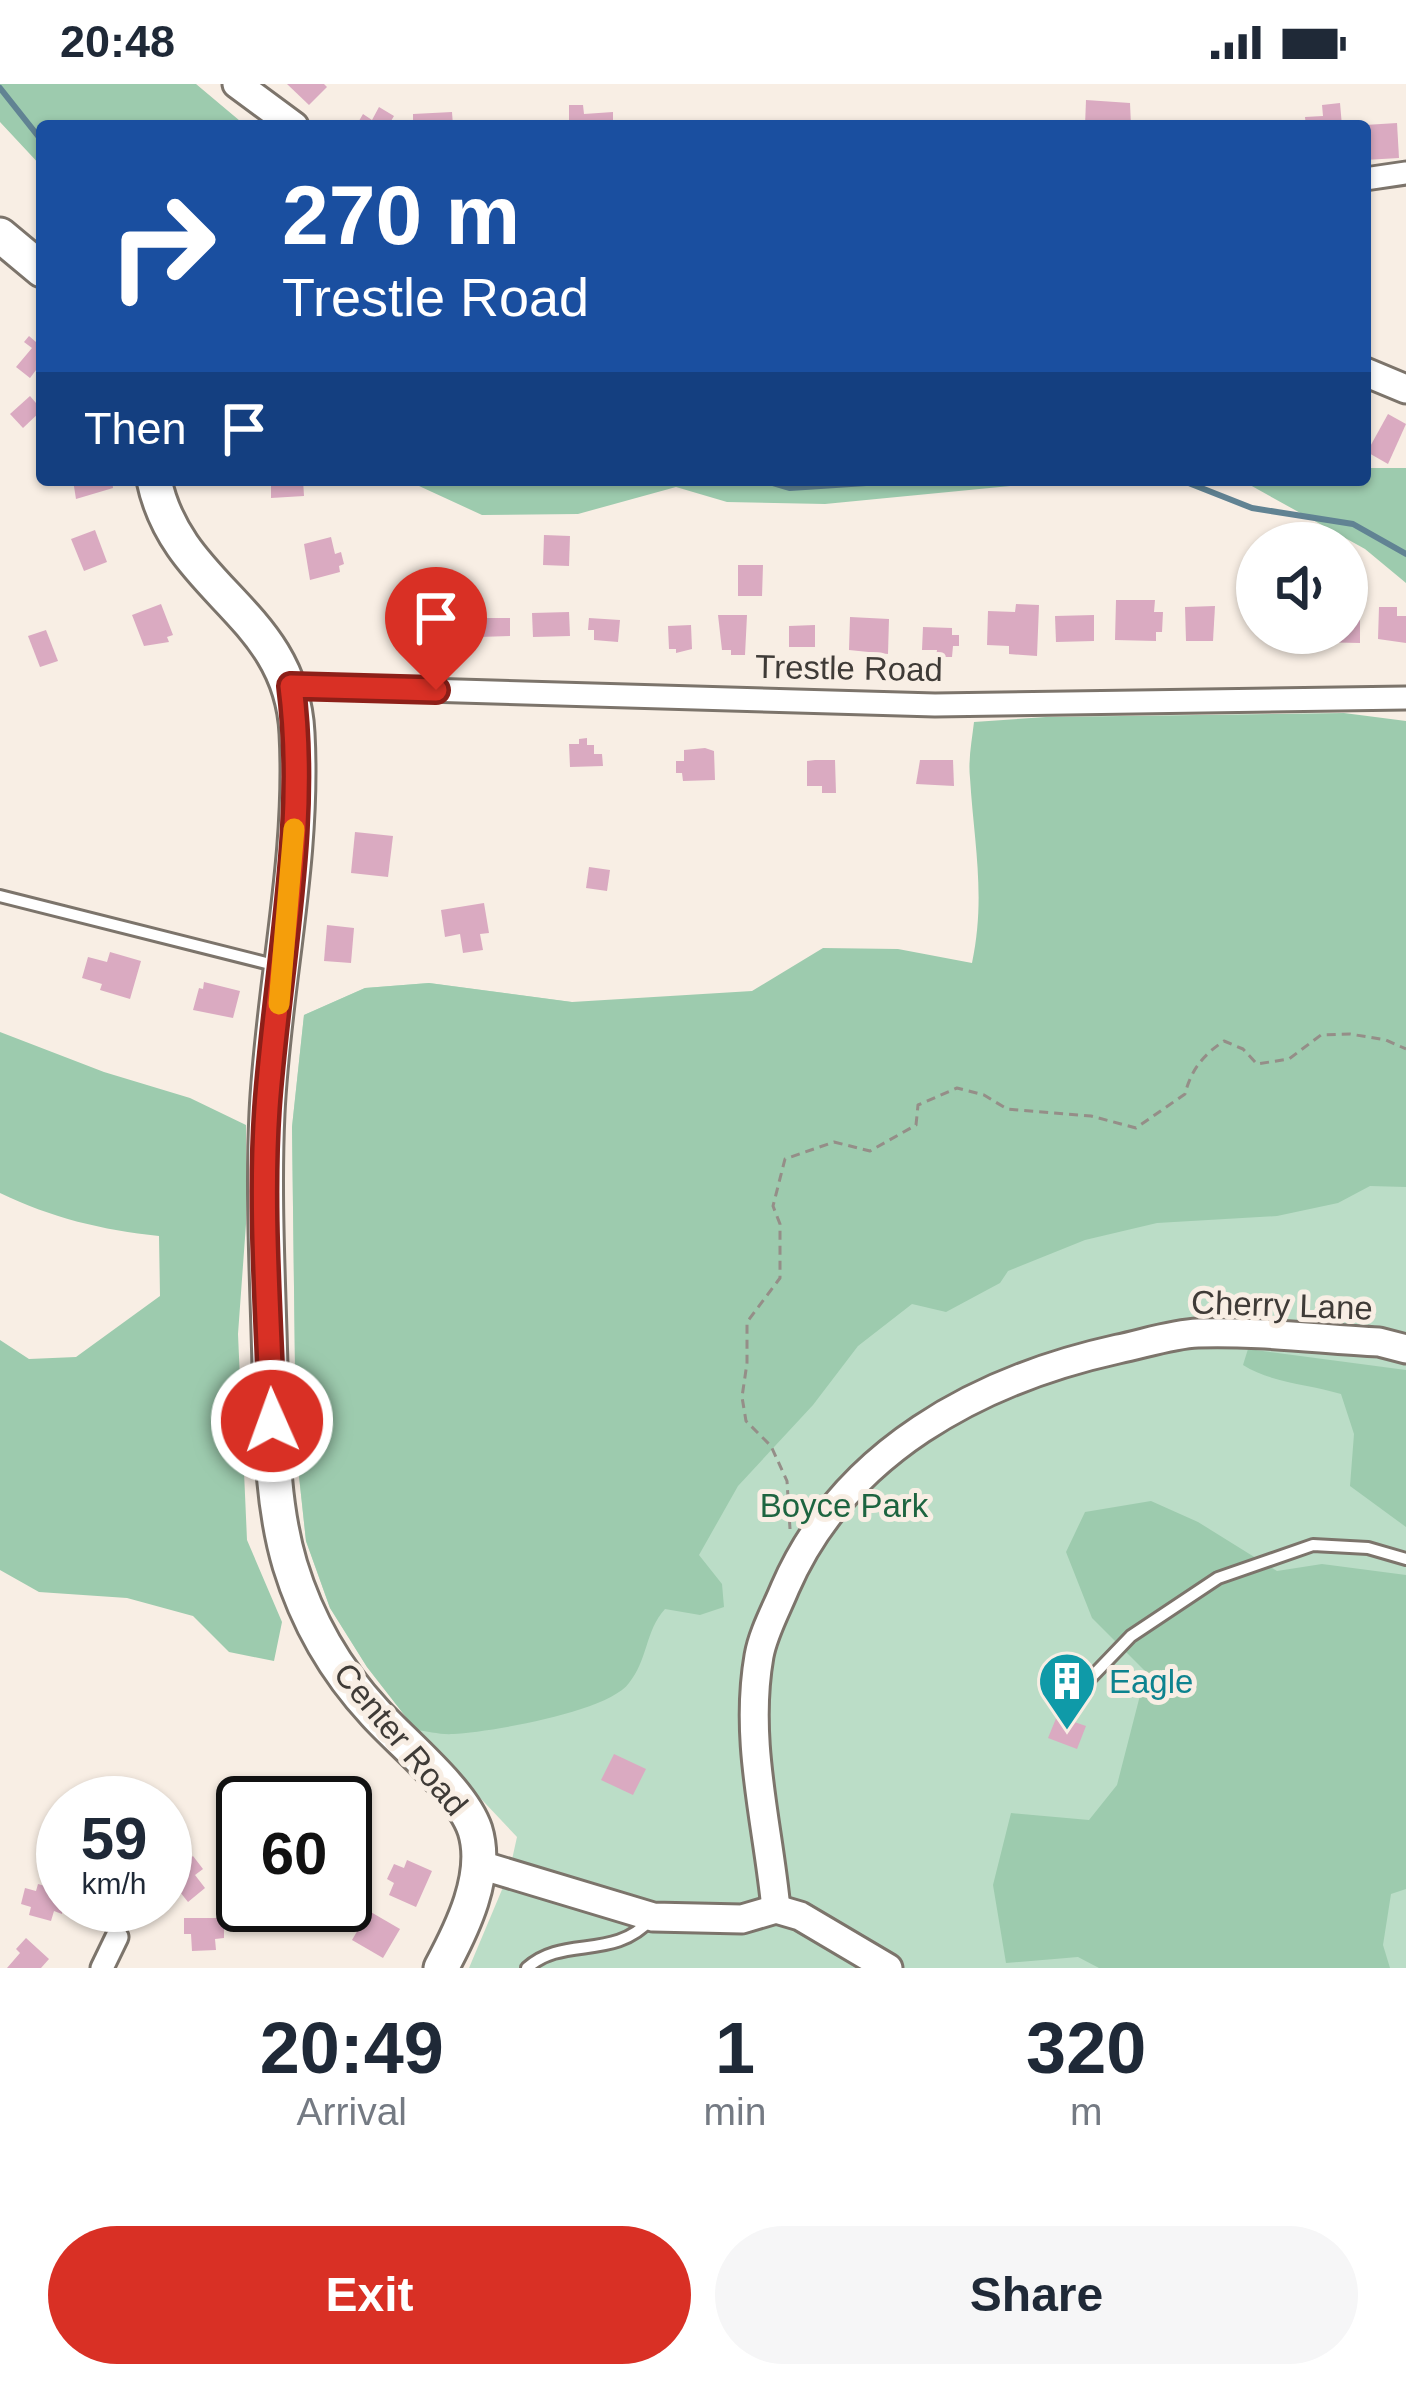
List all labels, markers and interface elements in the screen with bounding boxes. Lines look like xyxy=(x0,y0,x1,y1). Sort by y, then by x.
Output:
text: 20:48 xyxy=(60,16,175,67)
icon: right xyxy=(84,168,240,324)
text: 270 m xyxy=(282,168,520,262)
text: Trestle Road xyxy=(282,267,589,327)
icon: arrive xyxy=(211,396,277,462)
text: Then xyxy=(84,403,187,454)
map controls xyxy=(1236,522,1368,654)
button: sound xyxy=(1236,522,1368,654)
pin xyxy=(385,567,487,690)
icon: arrive xyxy=(403,585,469,651)
street label: Trestle Road xyxy=(755,648,943,688)
street label: Cherry Lane xyxy=(1191,1283,1373,1327)
position arrow xyxy=(209,1358,335,1484)
park label: Boyce Park xyxy=(760,1487,929,1524)
building icon: Eagle xyxy=(1036,1650,1098,1732)
street label: Center Road xyxy=(327,1655,475,1823)
place label: Eagle xyxy=(1109,1663,1193,1700)
speed limit sign: 60 xyxy=(216,1776,372,1932)
text: 59 xyxy=(81,1805,147,1872)
text: km/h xyxy=(81,1867,147,1900)
text: 20:49 xyxy=(260,2008,444,2088)
text: 1 xyxy=(715,2008,755,2088)
text: 320 xyxy=(1026,2008,1146,2088)
text: Arrival xyxy=(297,2090,407,2133)
text: min xyxy=(704,2090,766,2133)
text: m xyxy=(1070,2090,1102,2133)
button: Exit xyxy=(48,2226,691,2364)
button: Share xyxy=(715,2226,1358,2364)

